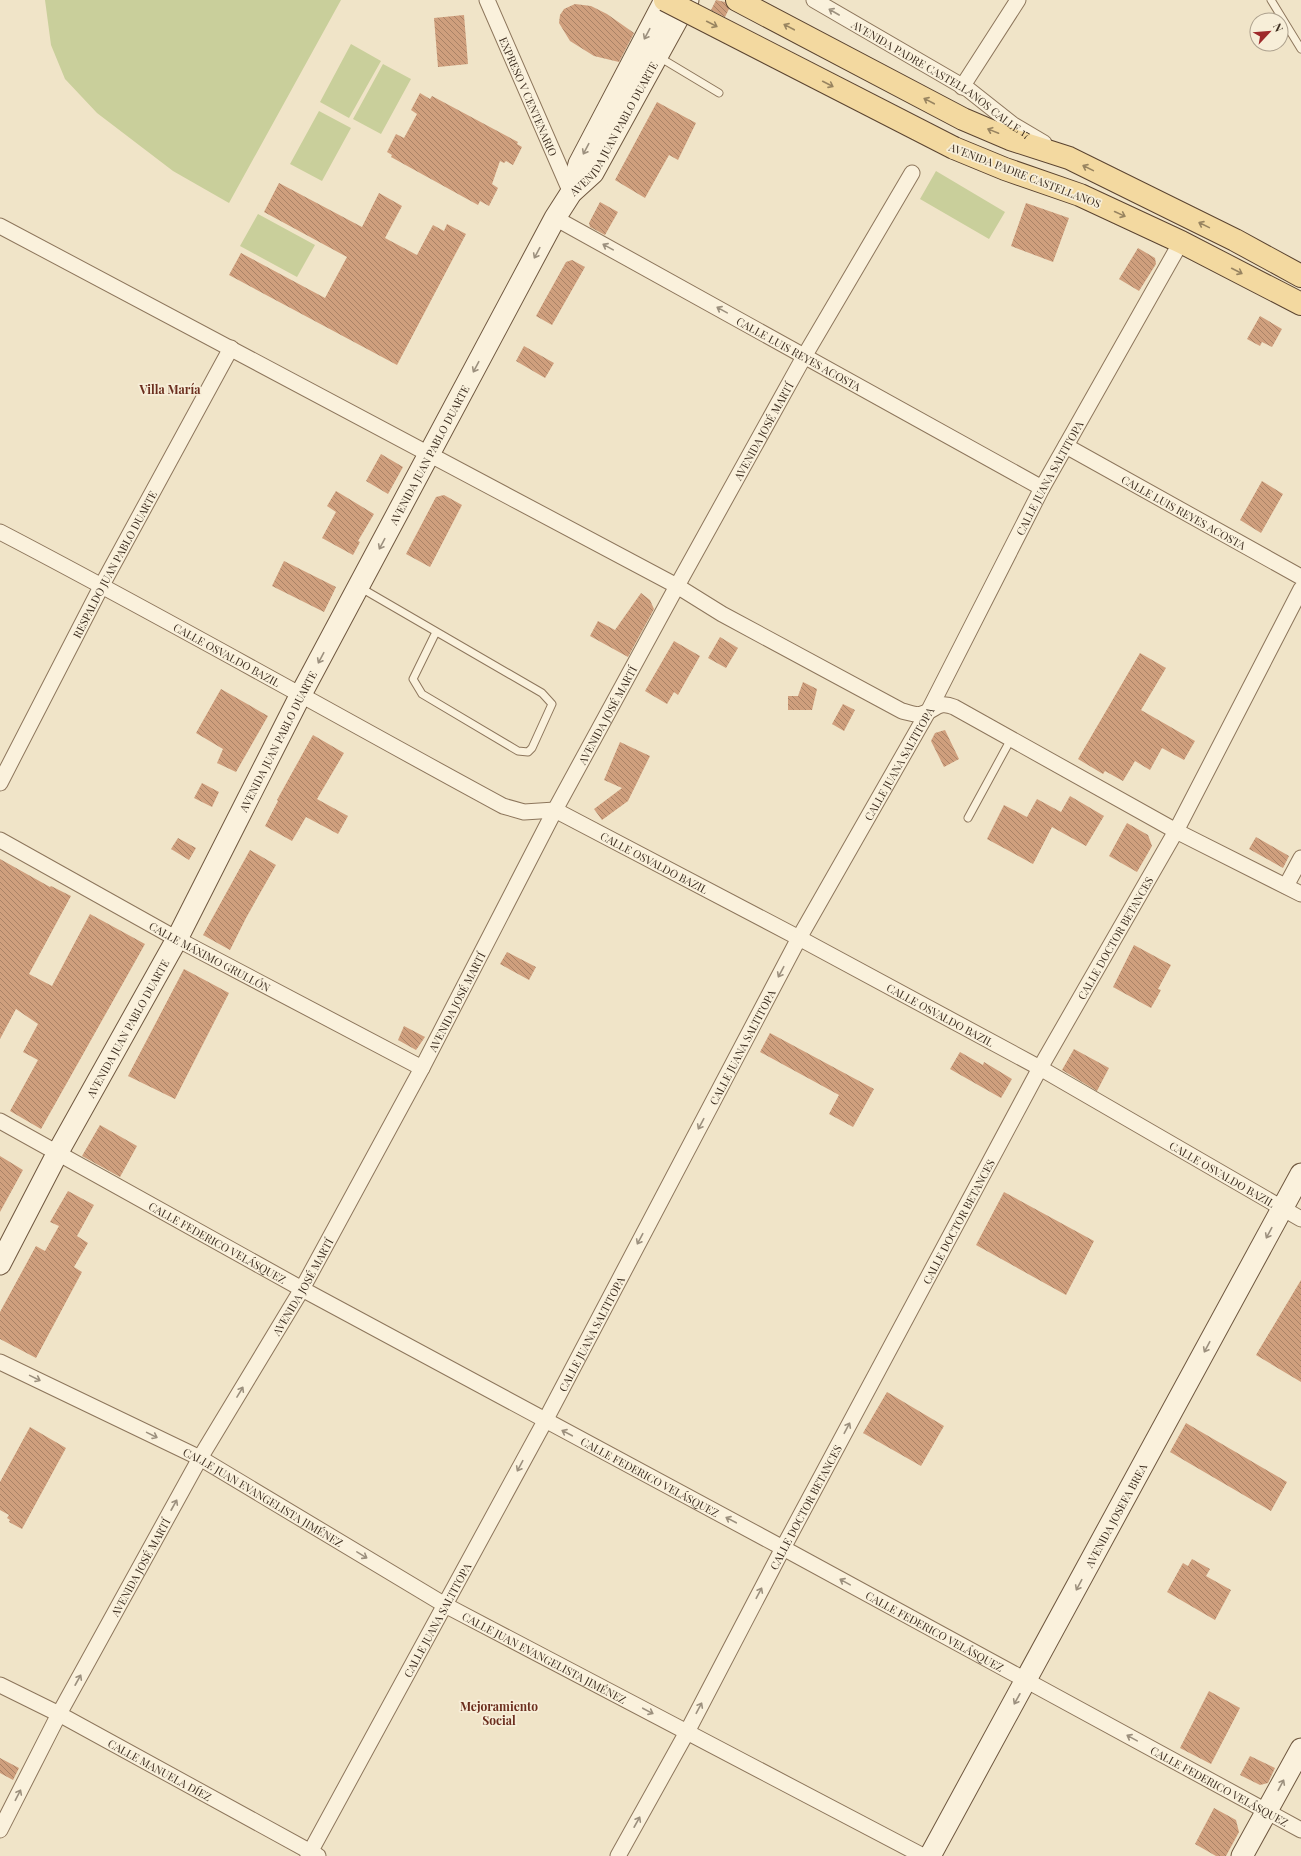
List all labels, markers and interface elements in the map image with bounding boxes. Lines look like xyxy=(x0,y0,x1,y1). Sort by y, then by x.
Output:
one-way arrow xyxy=(829,8,840,16)
north arrow xyxy=(1249,12,1289,52)
street label: AVENIDA PADRE CASTELLANOS CALLE 17 xyxy=(848,16,1034,141)
one-way arrow xyxy=(706,21,718,28)
text: N xyxy=(1270,21,1287,34)
one-way arrow xyxy=(783,23,795,31)
one-way arrow xyxy=(643,28,650,40)
street label: EXPRESO V CENTENARIO xyxy=(496,34,561,158)
street label: AVENIDA JUAN PABLO DUARTE xyxy=(565,58,661,199)
one-way arrow xyxy=(822,80,834,88)
one-way arrow xyxy=(923,97,935,104)
one-way arrow xyxy=(987,127,999,135)
street label: AVENIDA PADRE CASTELLANOS xyxy=(946,139,1103,211)
one-way arrow xyxy=(582,143,589,155)
one-way arrow xyxy=(1082,163,1094,171)
one-way arrow xyxy=(1114,211,1126,218)
one-way arrow xyxy=(1199,221,1211,228)
one-way arrow xyxy=(602,243,614,250)
one-way arrow xyxy=(533,246,540,258)
one-way arrow xyxy=(1231,268,1243,275)
one-way arrow xyxy=(716,305,728,313)
street label: CALLE LUIS REYES ACOSTA xyxy=(734,313,864,394)
one-way arrow xyxy=(472,361,480,373)
street label: AVENIDA JOSÉ MARTÍ xyxy=(729,379,796,483)
district label: Villa María xyxy=(139,381,201,397)
street label: AVENIDA JUAN PABLO DUARTE xyxy=(385,382,472,528)
street label: CALLE JUANA SALTITOPA xyxy=(1012,418,1086,538)
street label: CALLE LUIS REYES ACOSTA xyxy=(1119,471,1249,552)
street label: RESPALDO JUAN PABLO DUARTE xyxy=(69,487,160,640)
one-way arrow xyxy=(378,538,385,550)
street label: CALLE OSVALDO BAZIL xyxy=(171,619,284,690)
one-way arrow xyxy=(316,652,324,664)
street label: AVENIDA JOSÉ MARTÍ xyxy=(574,663,640,768)
street label: AVENIDA JUAN PABLO DUARTE xyxy=(235,668,320,815)
street label: CALLE JUANA SALTITOPA xyxy=(860,704,937,823)
street label: CALLE OSVALDO BAZIL xyxy=(598,828,711,897)
street label: CALLE DOCTOR BETANCES xyxy=(1073,874,1156,1002)
street label: CALLE MÁXIMO GRULLÓN xyxy=(147,918,274,995)
street label: AVENIDA JOSÉ MARTÍ xyxy=(424,949,488,1055)
street label: AVENIDA JUAN PABLO DUARTE xyxy=(82,956,172,1101)
one-way arrow xyxy=(777,966,784,978)
street label: CALLE OSVALDO BAZIL xyxy=(884,979,997,1050)
street label: CALLE JUANA SALTITOPA xyxy=(705,987,778,1107)
one-way arrow xyxy=(696,1118,704,1130)
street label: CALLE OSVALDO BAZIL xyxy=(1167,1137,1279,1210)
street label: CALLE DOCTOR BETANCES xyxy=(918,1156,997,1286)
street label: CALLE FEDERICO VELÁSQUEZ xyxy=(146,1198,289,1286)
one-way arrow xyxy=(1264,1227,1272,1239)
one-way arrow xyxy=(636,1233,643,1245)
street label: AVENIDA JOSÉ MARTÍ xyxy=(268,1235,336,1339)
street label: CALLE JUANA SALTITOPA xyxy=(554,1273,627,1394)
one-way arrow xyxy=(1203,1341,1210,1353)
one-way arrow xyxy=(29,1375,41,1382)
one-way arrow xyxy=(236,1386,244,1398)
one-way arrow xyxy=(843,1423,851,1435)
one-way arrow xyxy=(561,1428,573,1436)
one-way arrow xyxy=(146,1432,158,1439)
street label: CALLE FEDERICO VELÁSQUEZ xyxy=(578,1433,722,1520)
street label: CALLE DOCTOR BETANCES xyxy=(766,1442,845,1572)
street label: CALLE JUAN EVANGELISTA JIMÉNEZ xyxy=(181,1444,346,1550)
one-way arrow xyxy=(516,1460,524,1472)
street label: AVENIDA JOSEFA BREA xyxy=(1081,1460,1150,1571)
one-way arrow xyxy=(171,1499,179,1511)
street label: AVENIDA JOSÉ MARTÍ xyxy=(106,1515,173,1620)
one-way arrow xyxy=(725,1516,737,1523)
one-way arrow xyxy=(356,1552,368,1560)
street label: CALLE JUANA SALTITOPA xyxy=(399,1560,474,1680)
one-way arrow xyxy=(840,1577,852,1585)
one-way arrow xyxy=(1074,1579,1082,1591)
one-way arrow xyxy=(756,1587,764,1599)
street label: CALLE FEDERICO VELÁSQUEZ xyxy=(863,1587,1007,1675)
street label: CALLE JUAN EVANGELISTA JIMÉNEZ xyxy=(460,1608,630,1707)
one-way arrow xyxy=(74,1674,82,1686)
one-way arrow xyxy=(1012,1693,1020,1705)
district label: Mejoramiento Social xyxy=(460,1698,538,1728)
one-way arrow xyxy=(696,1702,704,1714)
one-way arrow xyxy=(642,1708,654,1716)
one-way arrow xyxy=(1126,1733,1138,1741)
street label: CALLE MANUELA DÍEZ xyxy=(106,1735,215,1804)
street label: CALLE FEDERICO VELÁSQUEZ xyxy=(1148,1742,1292,1830)
one-way arrow xyxy=(1278,1779,1286,1791)
one-way arrow xyxy=(14,1789,22,1801)
one-way arrow xyxy=(633,1816,641,1828)

